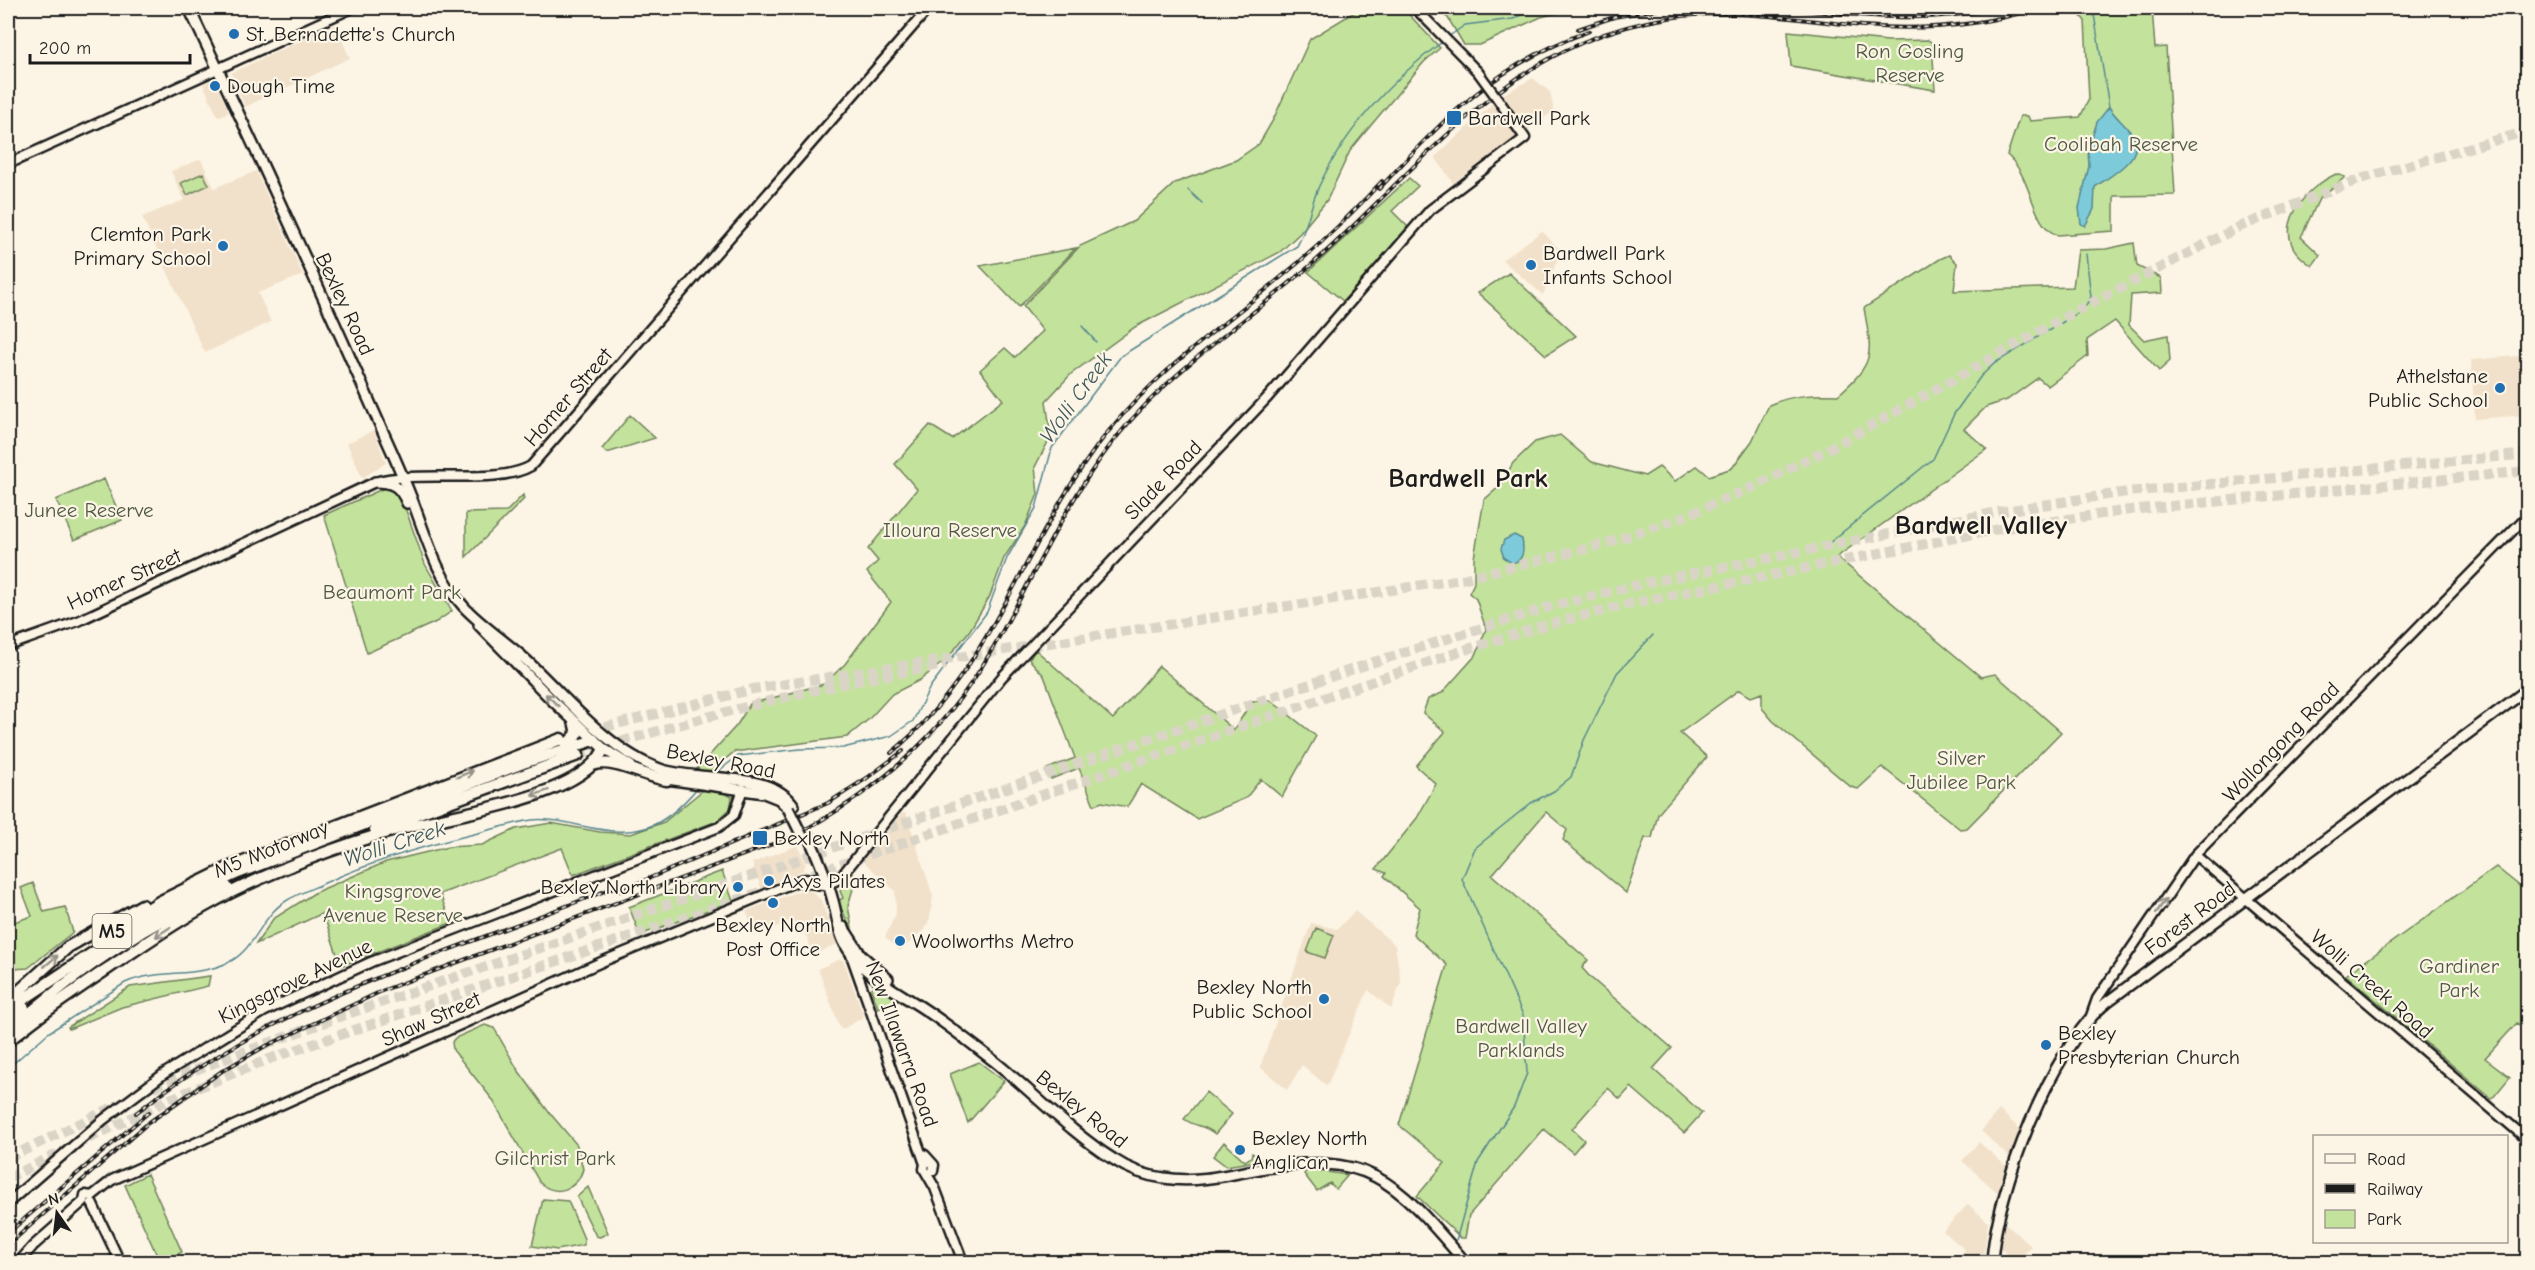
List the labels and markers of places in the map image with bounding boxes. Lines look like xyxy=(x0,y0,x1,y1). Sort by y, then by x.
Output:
place label: St. Bernadette's Church xyxy=(246,22,456,46)
marker: St. Bernadette's Church xyxy=(227,27,241,41)
place label: Dough Time xyxy=(227,74,335,98)
marker: Dough Time xyxy=(208,79,222,93)
place label: Bardwell Park xyxy=(1468,106,1590,130)
marker: Bardwell Park xyxy=(1445,109,1463,127)
place label: Clemton Park Primary School xyxy=(73,222,211,270)
marker: Clemton Park Primary School xyxy=(216,239,230,253)
place label: Bardwell Park Infants School xyxy=(1543,241,1672,289)
marker: Bardwell Park Infants School xyxy=(1524,258,1538,272)
place label: Athelstane Public School xyxy=(2368,364,2488,412)
marker: Athelstane Public School xyxy=(2493,381,2507,395)
place label: Bexley North xyxy=(774,826,890,850)
marker: Bexley North xyxy=(751,829,769,847)
place label: Axys Pilates xyxy=(781,869,885,893)
marker: Axys Pilates xyxy=(762,874,776,888)
place label: Bexley North Library xyxy=(540,875,727,899)
marker: Bexley North Library xyxy=(731,880,745,894)
marker: Bexley North Post Office xyxy=(766,896,780,910)
place label: Bexley North Post Office xyxy=(715,913,831,961)
place label: Woolworths Metro xyxy=(912,929,1074,953)
marker: Woolworths Metro xyxy=(893,934,907,948)
place label: Bexley North Public School xyxy=(1192,975,1312,1023)
marker: Bexley North Public School xyxy=(1317,992,1331,1006)
place label: Bexley Presbyterian Church xyxy=(2058,1021,2240,1069)
marker: Bexley Presbyterian Church xyxy=(2039,1038,2053,1052)
place label: Bexley North Anglican xyxy=(1252,1126,1368,1174)
marker: Bexley North Anglican xyxy=(1233,1143,1247,1157)

